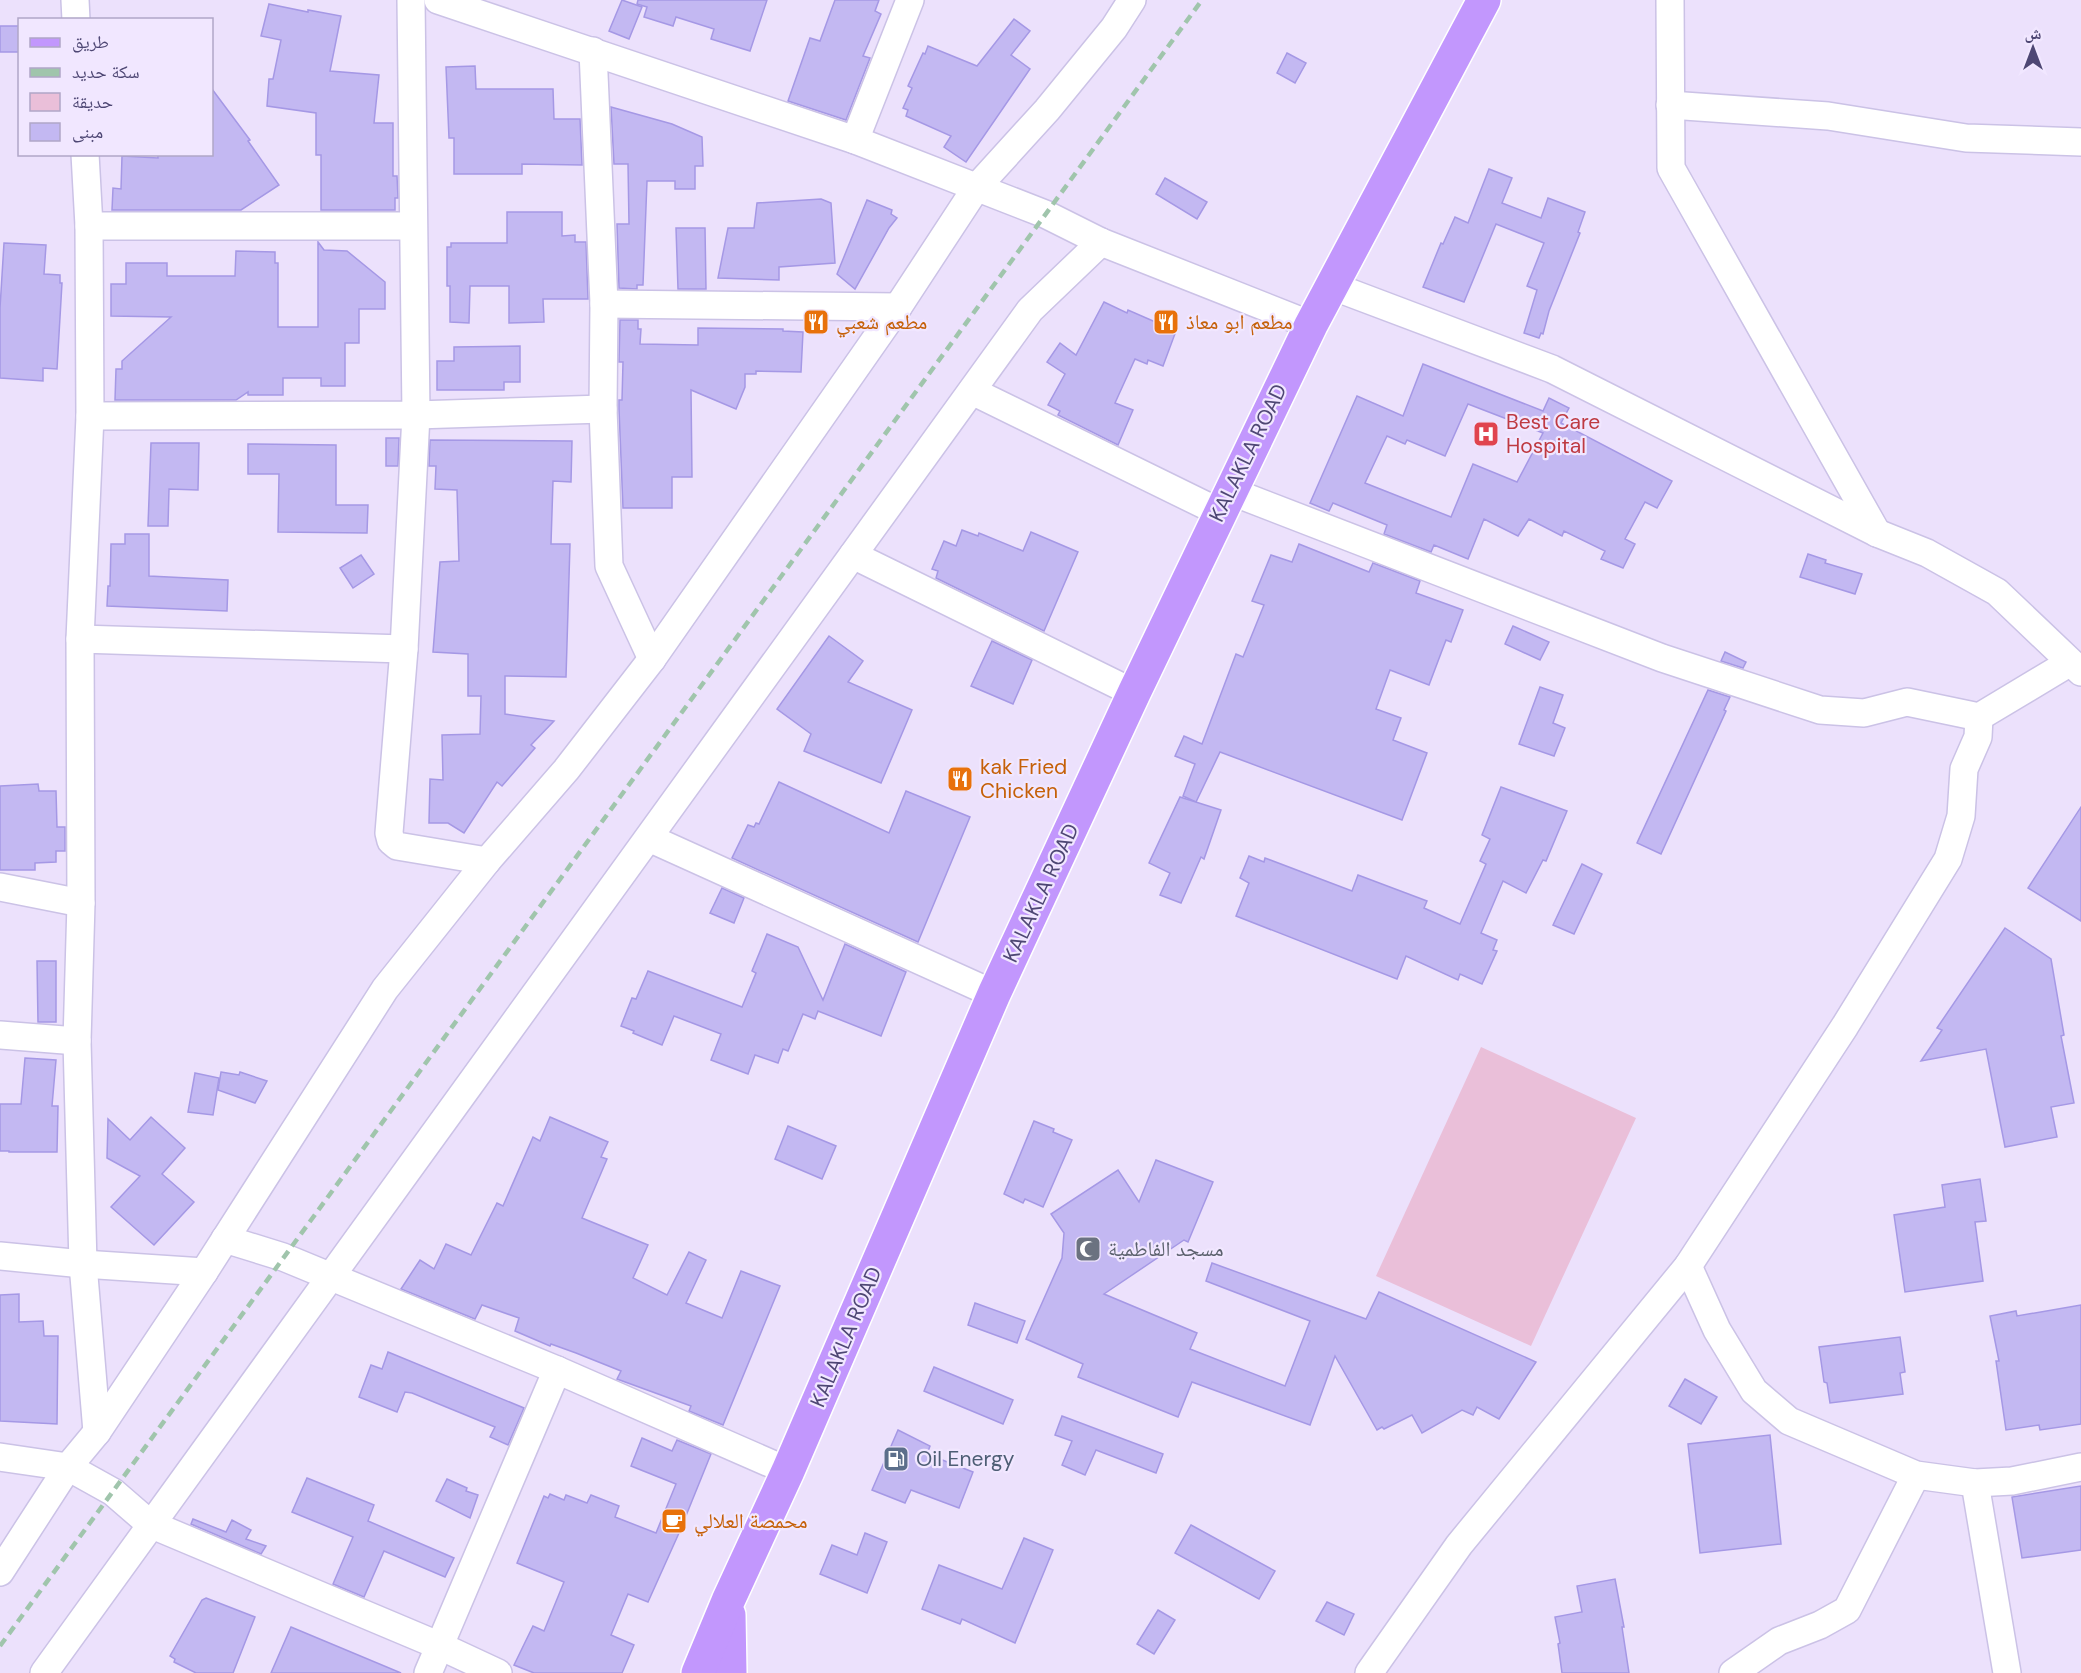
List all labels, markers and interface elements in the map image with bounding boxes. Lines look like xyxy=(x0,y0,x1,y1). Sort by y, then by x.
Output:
legend xyxy=(18,18,213,156)
north arrow xyxy=(2003,18,2063,78)
text: ش xyxy=(2025,23,2042,44)
text: طريق xyxy=(72,30,109,54)
text: سكة حديد xyxy=(72,60,140,84)
text: حديقة xyxy=(72,90,113,114)
text: مبنى xyxy=(72,120,103,144)
restaurant icon: مطعم شعبي xyxy=(801,307,831,337)
restaurant icon: مطعم ابو معاذ xyxy=(1151,307,1181,337)
place label: مطعم شعبي xyxy=(836,308,927,338)
place label: مطعم ابو معاذ xyxy=(1186,308,1293,336)
street label: KALAKLA ROAD xyxy=(1203,379,1293,527)
place label: Best Care Hospital xyxy=(1506,408,1600,460)
hospital icon: Best Care Hospital xyxy=(1471,419,1501,449)
place label: kak Fried Chicken xyxy=(980,753,1067,805)
restaurant icon: kak Fried Chicken xyxy=(945,764,975,794)
street label: KALAKLA ROAD xyxy=(997,819,1085,967)
mosque icon: مسجد الفاطمية xyxy=(1073,1234,1103,1264)
place label: مسجد الفاطمية xyxy=(1108,1235,1224,1263)
street label: KALAKLA ROAD xyxy=(804,1262,888,1412)
fuel station icon: Oil Energy xyxy=(881,1444,911,1474)
place label: Oil Energy xyxy=(916,1445,1015,1473)
cafe icon: محمصة العلالي xyxy=(659,1506,689,1536)
place label: محمصة العلالي xyxy=(694,1507,807,1537)

